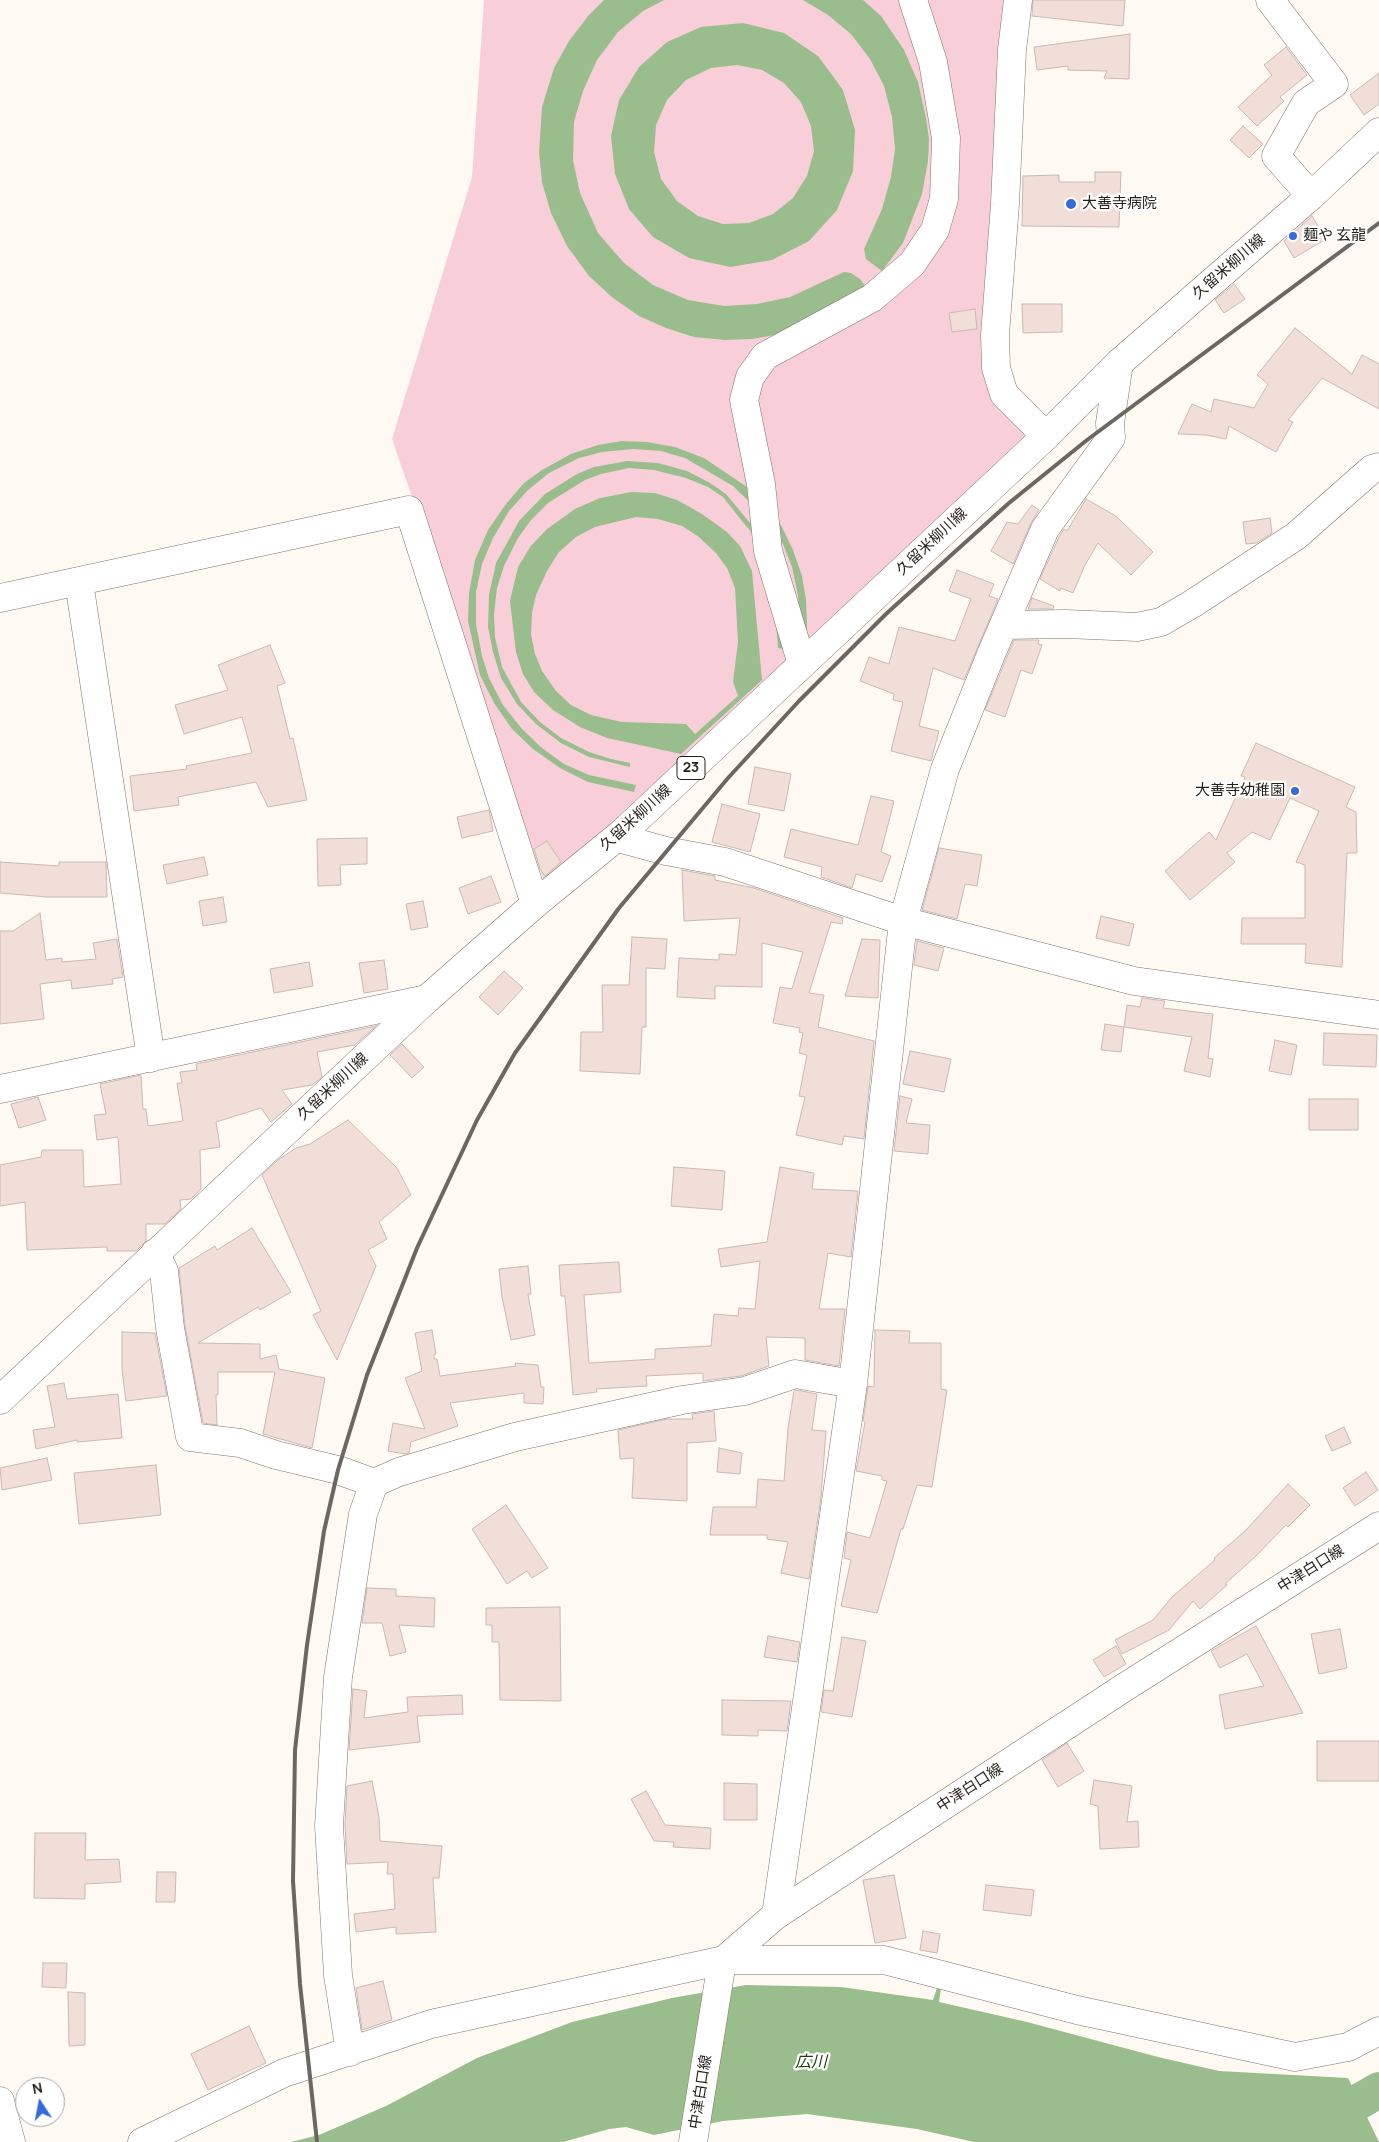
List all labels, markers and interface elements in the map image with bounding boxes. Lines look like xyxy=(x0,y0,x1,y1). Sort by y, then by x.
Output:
place label: 大善寺病院 xyxy=(1082,195,1157,213)
marker: 大善寺病院 xyxy=(1064,197,1078,211)
place label: 麺や 玄龍 xyxy=(1303,227,1366,245)
marker: 麺や 玄龍 xyxy=(1287,230,1299,242)
street label: 久留米柳川線 xyxy=(1189,231,1269,303)
street label: 久留米柳川線 xyxy=(893,505,971,579)
road number: 23 xyxy=(677,756,705,780)
street label: 久留米柳川線 xyxy=(597,781,675,855)
place label: 大善寺幼稚園 xyxy=(1195,782,1285,800)
marker: 大善寺幼稚園 xyxy=(1289,785,1301,797)
street label: 久留米柳川線 xyxy=(294,1050,372,1124)
street label: 中津白口線 xyxy=(1274,1541,1348,1597)
street label: 中津白口線 xyxy=(934,1760,1006,1816)
water label: 広川 xyxy=(795,2053,827,2073)
street label: 中津白口線 xyxy=(686,2054,716,2130)
north arrow xyxy=(15,2077,65,2127)
text: N xyxy=(30,2077,44,2098)

